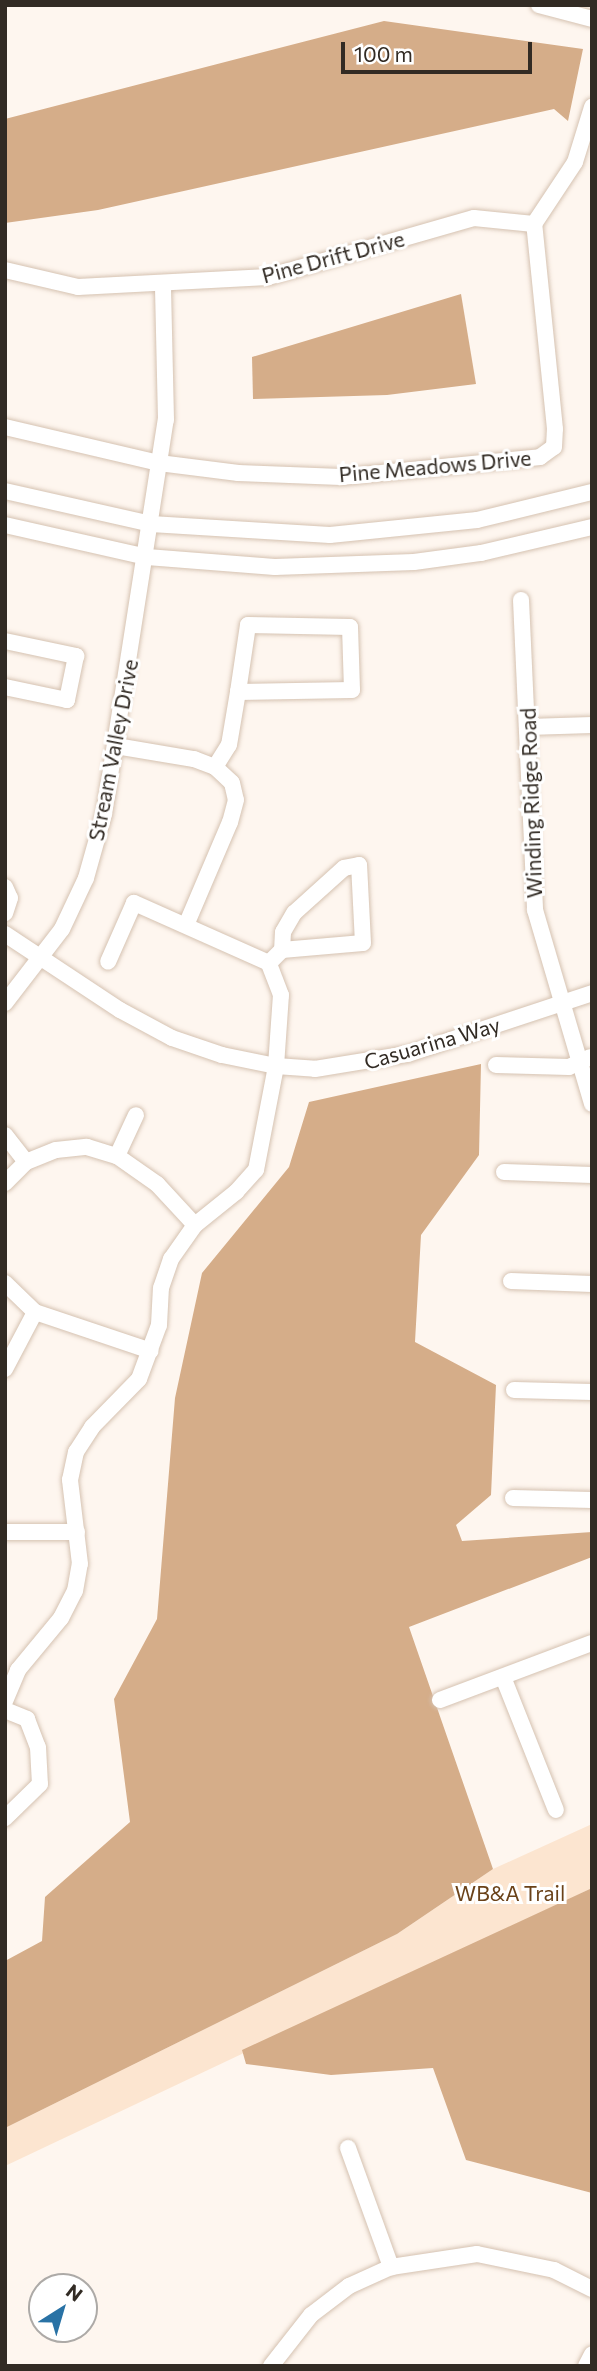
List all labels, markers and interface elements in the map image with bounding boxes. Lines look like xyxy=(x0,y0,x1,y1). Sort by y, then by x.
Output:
scale bar xyxy=(345,28,536,72)
text: 100 m xyxy=(354,41,413,66)
street label: Pine Drift Drive xyxy=(259,226,407,288)
street label: Pine Meadows Drive xyxy=(338,445,532,487)
street label: Stream Valley Drive xyxy=(83,657,143,843)
street label: Winding Ridge Road xyxy=(515,707,547,899)
street label: Casuarina Way xyxy=(361,1012,503,1074)
park label: WB&A Trail xyxy=(455,1880,565,1906)
north arrow xyxy=(28,2273,98,2343)
text: N xyxy=(62,2279,87,2306)

